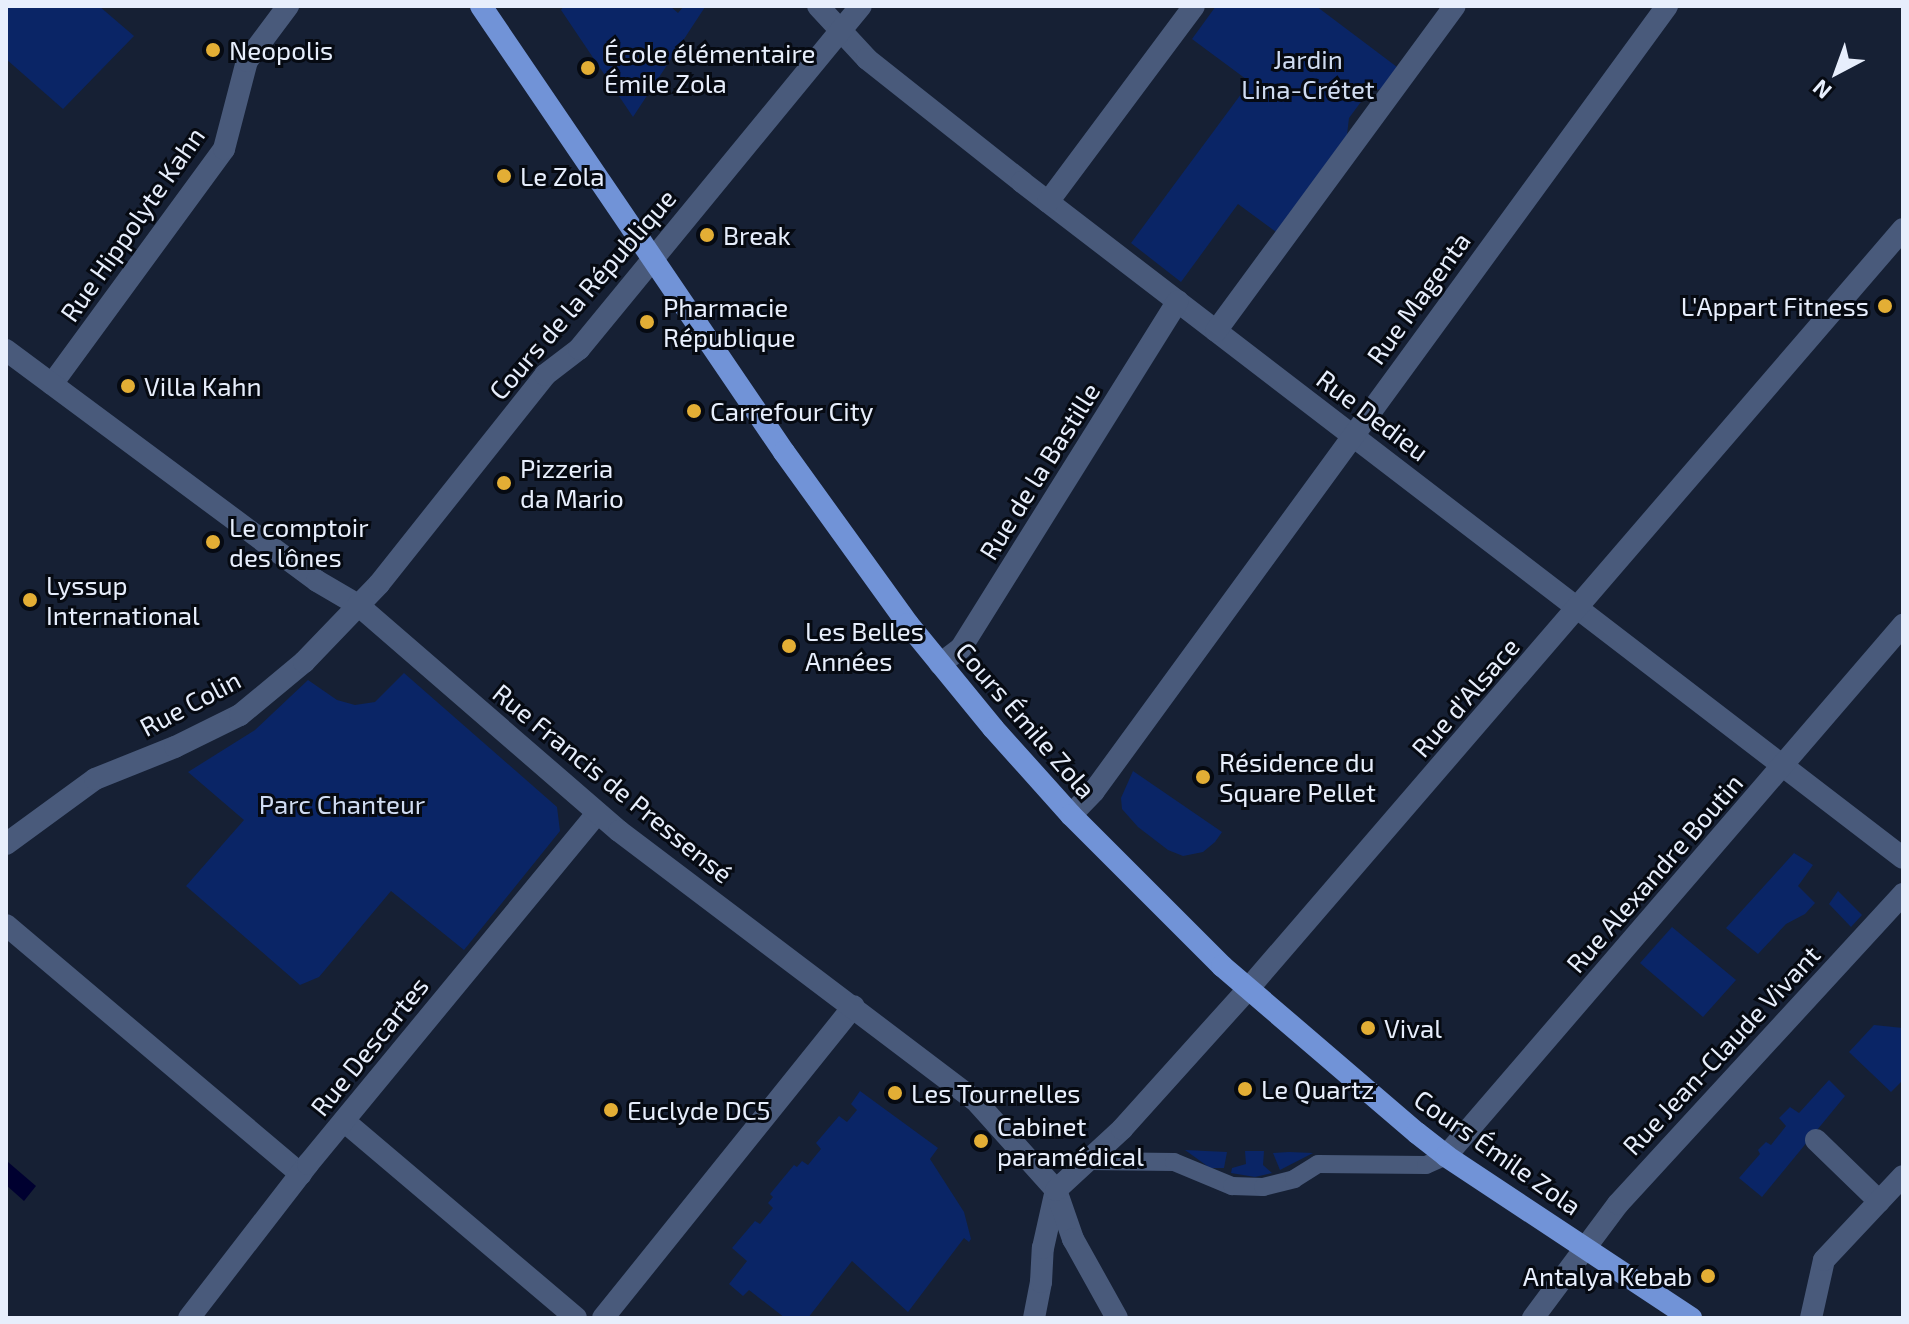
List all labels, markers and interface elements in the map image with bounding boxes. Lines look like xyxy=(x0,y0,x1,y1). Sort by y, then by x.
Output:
north arrow xyxy=(1797,32,1877,112)
place label: Neopolis xyxy=(229,34,333,66)
place label: École élémentaire Émile Zola xyxy=(604,37,815,98)
marker: Neopolis xyxy=(204,41,222,59)
park label: Jardin Lina-Crétet xyxy=(1241,43,1375,104)
marker: École élémentaire Émile Zola xyxy=(579,59,597,77)
text: N xyxy=(1807,75,1836,105)
street label: Rue Hippolyte Kahn xyxy=(53,121,211,327)
place label: Le Zola xyxy=(520,160,605,192)
marker: Le Zola xyxy=(495,167,513,185)
street label: Cours de la République xyxy=(482,182,682,406)
place label: Break xyxy=(723,219,791,251)
marker: Break xyxy=(698,226,716,244)
street label: Rue Magenta xyxy=(1360,226,1476,370)
place label: L'Appart Fitness xyxy=(1681,290,1869,322)
place label: Pharmacie République xyxy=(663,291,795,352)
marker: L'Appart Fitness xyxy=(1876,297,1894,315)
marker: Pharmacie République xyxy=(638,313,656,331)
street label: Rue Dedieu xyxy=(1311,363,1435,467)
place label: Villa Kahn xyxy=(144,370,262,402)
marker: Villa Kahn xyxy=(119,377,137,395)
street label: Rue de la Bastille xyxy=(972,377,1106,565)
place label: Carrefour City xyxy=(710,395,874,427)
marker: Carrefour City xyxy=(685,402,703,420)
place label: Pizzeria da Mario xyxy=(520,452,624,514)
marker: Pizzeria da Mario xyxy=(495,474,513,492)
place label: Le comptoir des lônes xyxy=(229,511,369,572)
marker: Le comptoir des lônes xyxy=(204,533,222,551)
place label: Lyssup International xyxy=(46,569,200,630)
marker: Lyssup International xyxy=(21,591,39,609)
place label: Les Belles Années xyxy=(805,615,924,676)
street label: Rue d'Alsace xyxy=(1405,631,1525,763)
street label: Cours Émile Zola xyxy=(950,636,1102,804)
marker: Les Belles Années xyxy=(780,637,798,655)
street label: Rue Colin xyxy=(134,664,246,742)
street label: Rue Francis de Pressensé xyxy=(487,677,739,889)
place label: Résidence du Square Pellet xyxy=(1219,746,1376,808)
street label: Rue Alexandre Boutin xyxy=(1559,767,1749,979)
marker: Résidence du Square Pellet xyxy=(1194,768,1212,786)
park label: Parc Chanteur xyxy=(259,788,425,820)
street label: Rue Jean-Claude Vivant xyxy=(1615,938,1827,1162)
street label: Rue Descartes xyxy=(304,970,434,1122)
place label: Vival xyxy=(1384,1012,1442,1044)
marker: Vival xyxy=(1359,1019,1377,1037)
place label: Le Quartz xyxy=(1261,1073,1374,1105)
place label: Les Tournelles xyxy=(911,1077,1081,1109)
marker: Le Quartz xyxy=(1236,1080,1254,1098)
street label: Cours Émile Zola xyxy=(1409,1083,1587,1221)
marker: Les Tournelles xyxy=(886,1084,904,1102)
place label: Euclyde DC5 xyxy=(627,1094,771,1126)
marker: Euclyde DC5 xyxy=(602,1101,620,1119)
place label: Cabinet paramédical xyxy=(997,1110,1144,1172)
marker: Cabinet paramédical xyxy=(972,1132,990,1150)
place label: Antalya Kebab xyxy=(1523,1260,1692,1292)
marker: Antalya Kebab xyxy=(1699,1267,1717,1285)

